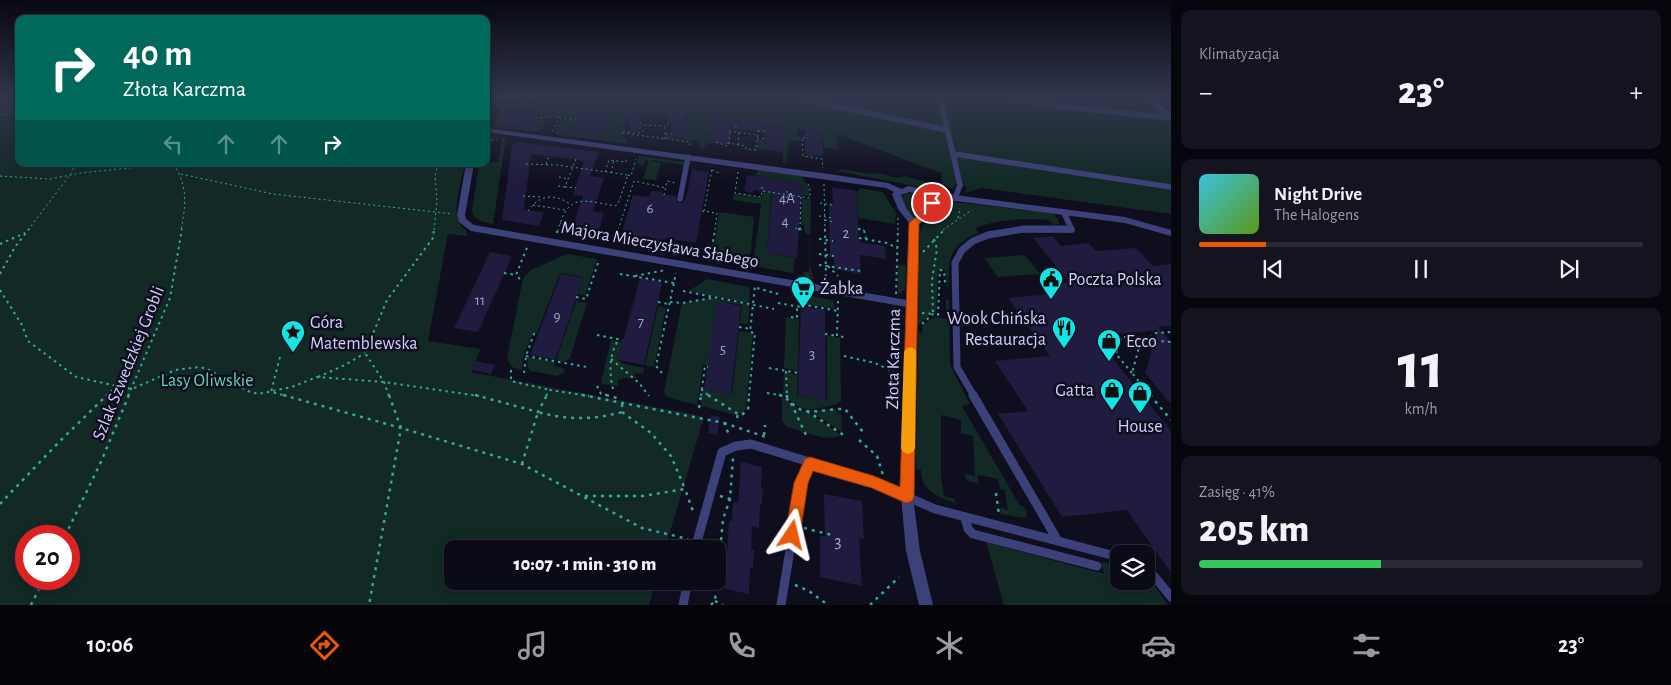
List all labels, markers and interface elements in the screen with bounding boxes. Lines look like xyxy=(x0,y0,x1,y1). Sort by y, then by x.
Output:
icon: right xyxy=(40,35,105,100)
text: 40 m xyxy=(123,37,192,72)
text: Klimatyzacja xyxy=(1199,46,1279,62)
text: 23° xyxy=(1398,73,1444,111)
text: Złota Karczma xyxy=(123,78,246,100)
text: − xyxy=(1199,79,1212,107)
text: + xyxy=(1630,79,1643,107)
icon: left xyxy=(159,130,187,158)
icon: ahead xyxy=(212,130,240,158)
icon: ahead xyxy=(265,130,293,158)
icon: right xyxy=(318,130,346,158)
pin xyxy=(911,182,953,224)
text: Night Drive xyxy=(1274,185,1362,204)
icon: arrive xyxy=(918,189,946,217)
house number: 4A xyxy=(779,191,795,206)
house number: 6 xyxy=(646,201,654,216)
text: The Halogens xyxy=(1274,207,1359,223)
house number: 4 xyxy=(781,214,789,229)
street label: Majora Mieczysława Słabego xyxy=(559,219,760,271)
house number: 2 xyxy=(843,226,850,241)
icon: previous xyxy=(1259,255,1287,283)
icon: pause xyxy=(1407,255,1435,283)
icon: next xyxy=(1555,255,1583,283)
public building icon: Poczta Polska xyxy=(1038,266,1064,300)
place label: Poczta Polska xyxy=(1068,271,1162,289)
supermarket icon: Żabka xyxy=(790,275,816,309)
place label: Żabka xyxy=(820,278,863,298)
street label: Szlak Szwedzkiej Grobli xyxy=(90,284,168,443)
house number: 11 xyxy=(475,293,485,308)
house number: 9 xyxy=(553,309,561,324)
street label: Złota Karczma xyxy=(884,309,904,410)
place label: Wook Chińska Restauracja xyxy=(947,310,1046,349)
place label: Góra Matemblewska xyxy=(310,314,417,353)
house number: 7 xyxy=(638,315,644,330)
restaurant icon: Wook Chińska Restauracja xyxy=(1051,315,1077,349)
place icon: Góra Matemblewska xyxy=(280,319,306,353)
shop icon: Ecco xyxy=(1096,328,1122,362)
place label: Ecco xyxy=(1126,333,1157,351)
text: 11 xyxy=(1398,335,1444,400)
house number: 5 xyxy=(720,342,726,357)
house number: 3 xyxy=(809,347,815,362)
park label: Lasy Oliwskie xyxy=(161,372,254,390)
shop icon: Gatta xyxy=(1099,377,1125,411)
shop icon: House xyxy=(1127,380,1153,414)
place label: Gatta xyxy=(1055,382,1094,400)
text: km/h xyxy=(1404,401,1438,417)
place label: House xyxy=(1118,418,1162,436)
text: Zasięg · 41% xyxy=(1199,484,1275,500)
position arrow xyxy=(765,508,817,560)
text: 205 km xyxy=(1199,511,1309,549)
speed limit sign: 20 xyxy=(15,525,80,590)
house number: 3 xyxy=(834,533,842,551)
map controls xyxy=(1110,545,1155,590)
button: layers xyxy=(1110,545,1155,590)
text: 10:07 · 1 min · 310 m xyxy=(514,555,656,574)
icon: directions xyxy=(307,628,342,663)
icon: music xyxy=(515,628,550,663)
icon: phone xyxy=(724,628,759,663)
icon: climate xyxy=(932,628,967,663)
icon: car xyxy=(1141,628,1176,663)
icon: filters xyxy=(1349,628,1384,663)
text: 10:06 xyxy=(87,634,133,656)
text: 23° xyxy=(1558,634,1584,656)

